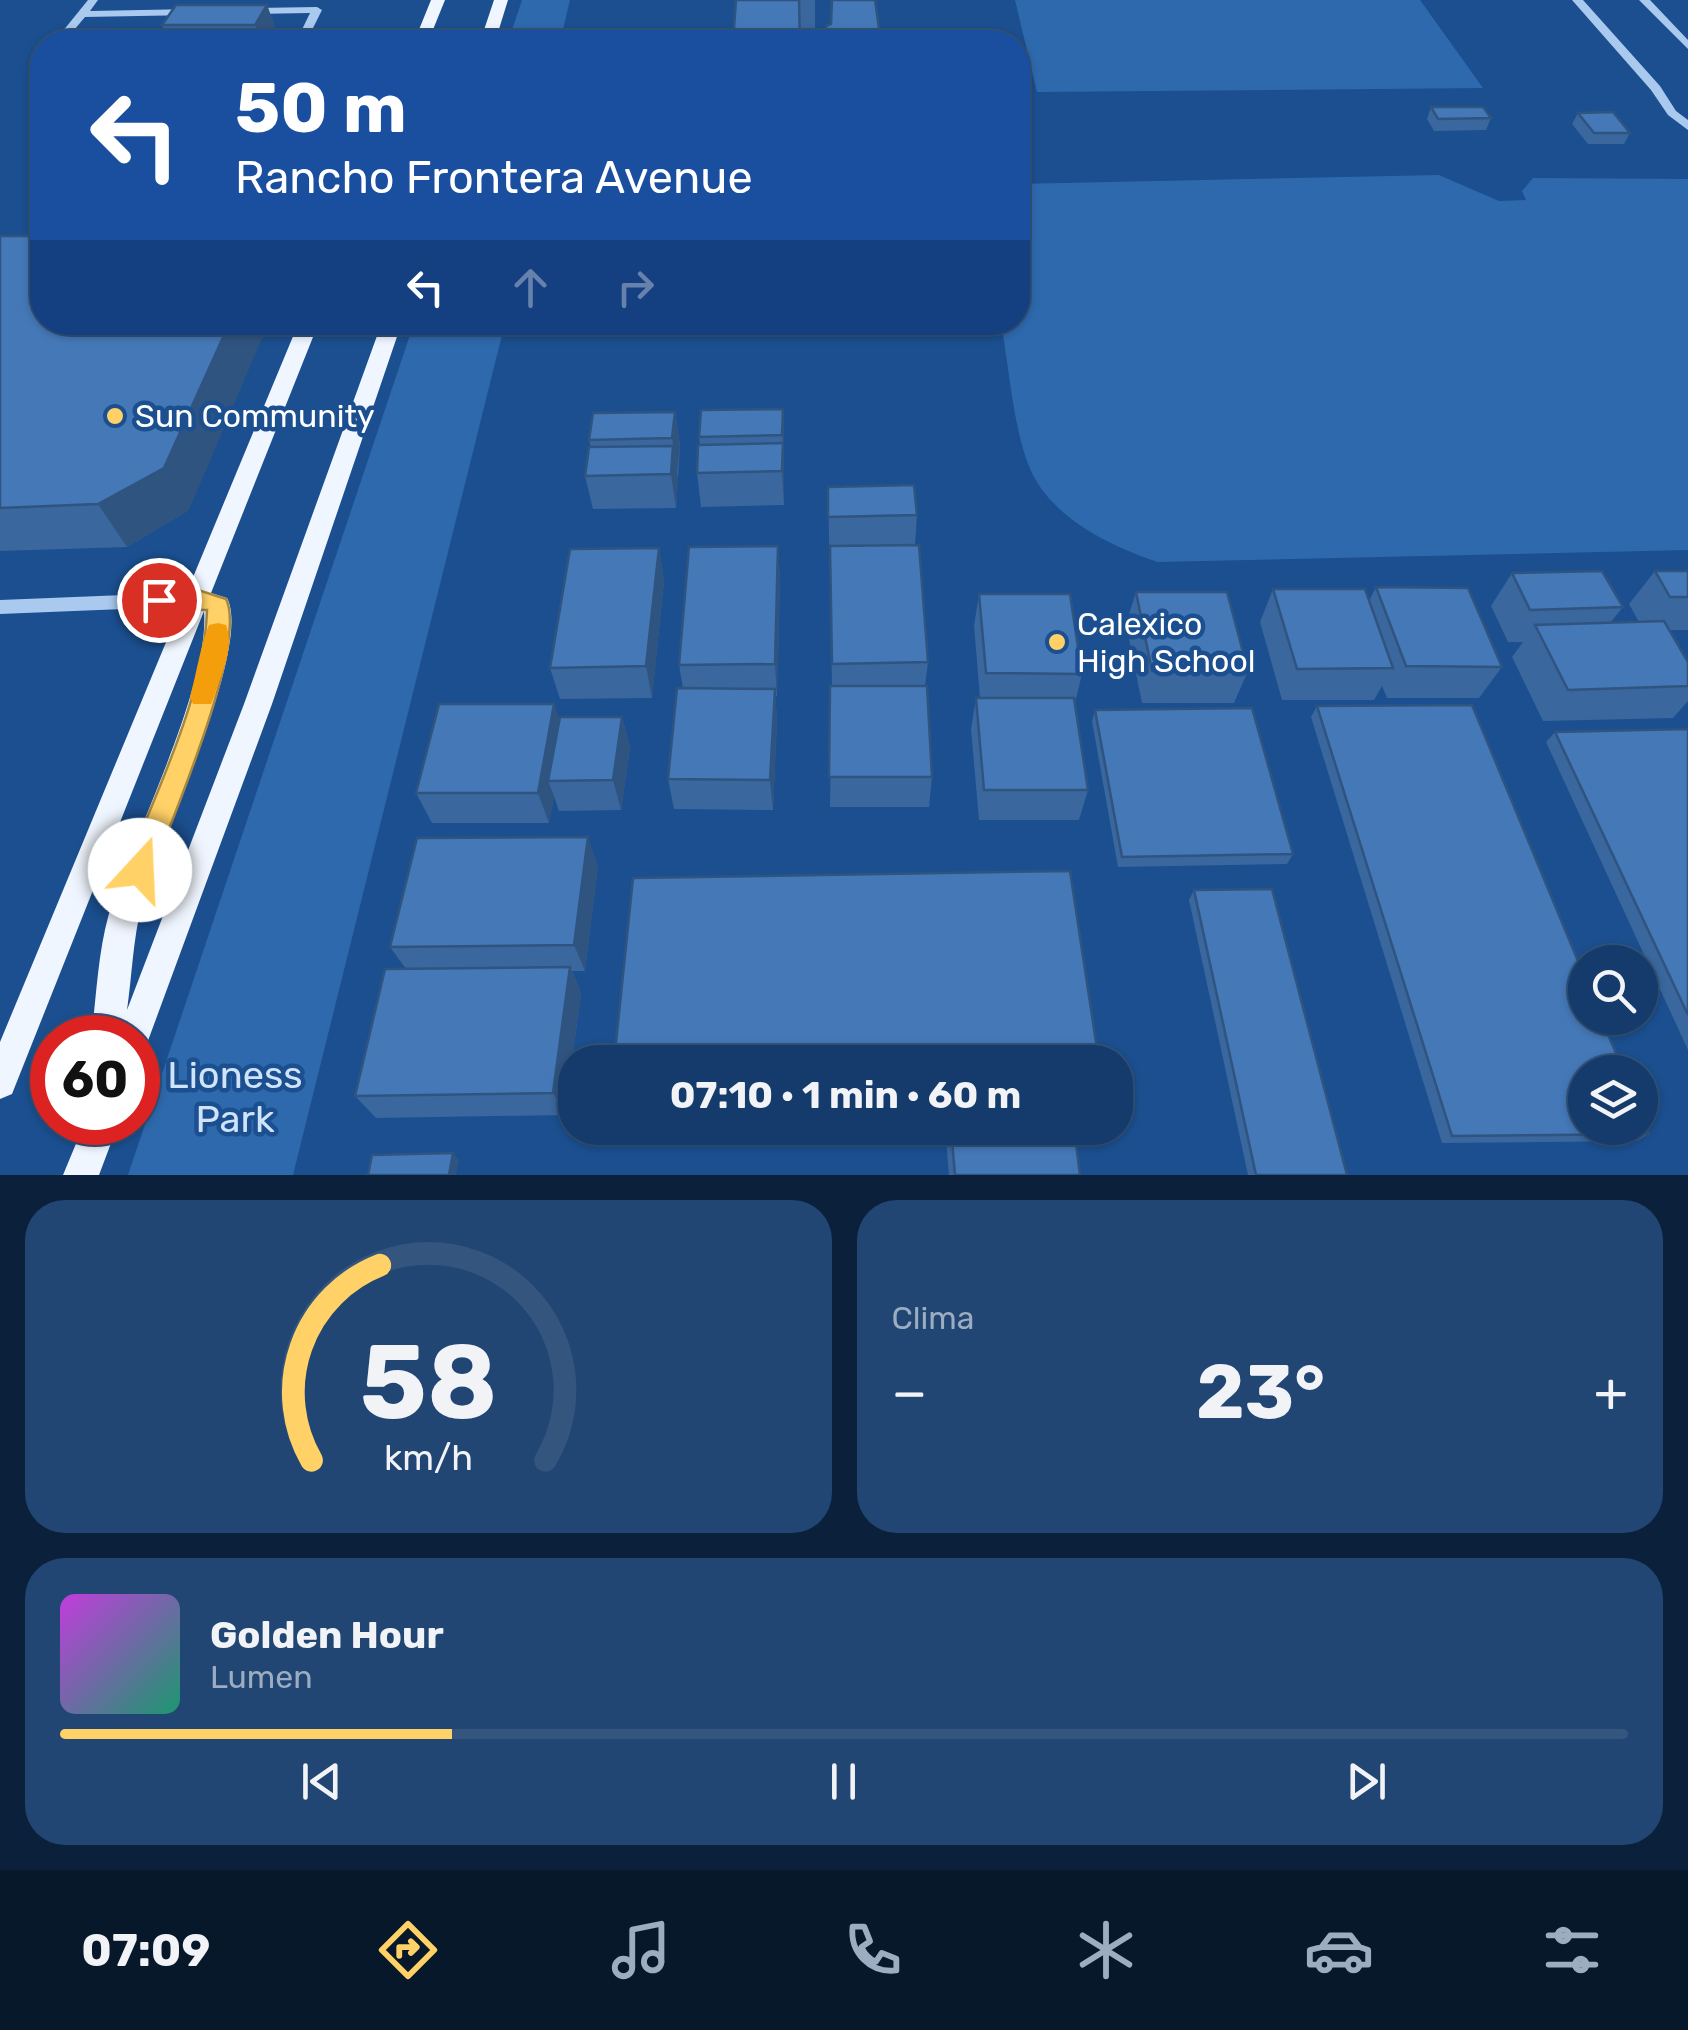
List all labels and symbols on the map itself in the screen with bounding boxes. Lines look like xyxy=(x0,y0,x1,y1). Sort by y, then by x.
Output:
place label: Sun Community xyxy=(135,397,375,435)
marker: Sun Community xyxy=(104,405,126,427)
pin xyxy=(117,558,202,643)
place label: Calexico High School xyxy=(1077,605,1256,680)
marker: Calexico High School xyxy=(1046,631,1068,653)
position arrow xyxy=(88,818,192,922)
speed limit sign: 60 xyxy=(30,1015,160,1145)
park label: Lioness Park xyxy=(167,1052,303,1142)

